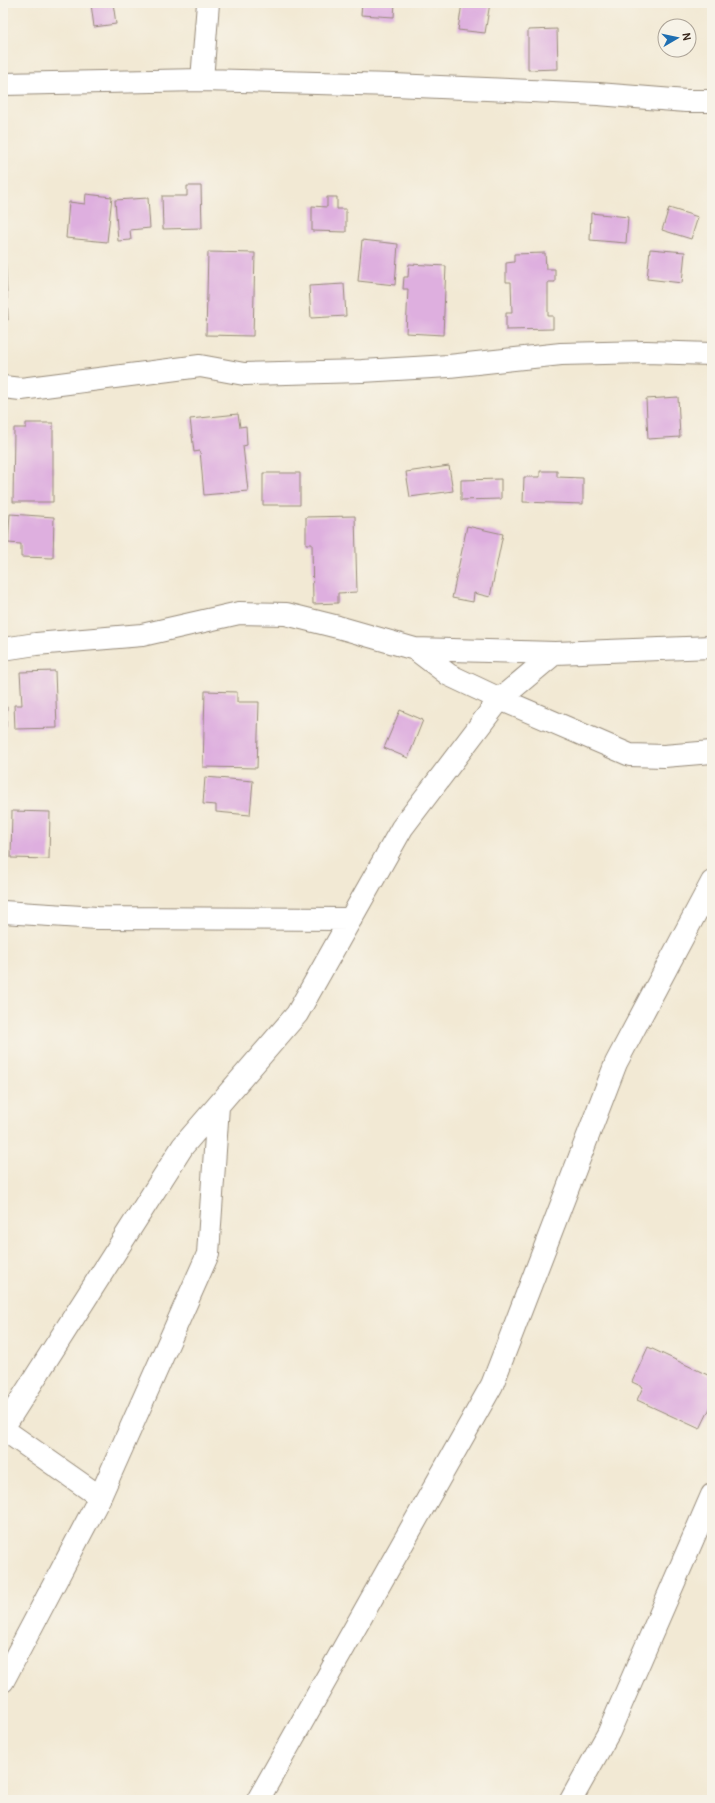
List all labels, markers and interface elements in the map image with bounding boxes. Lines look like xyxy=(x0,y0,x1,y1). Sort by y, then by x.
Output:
north arrow xyxy=(657,18,697,58)
text: N xyxy=(679,32,693,42)

